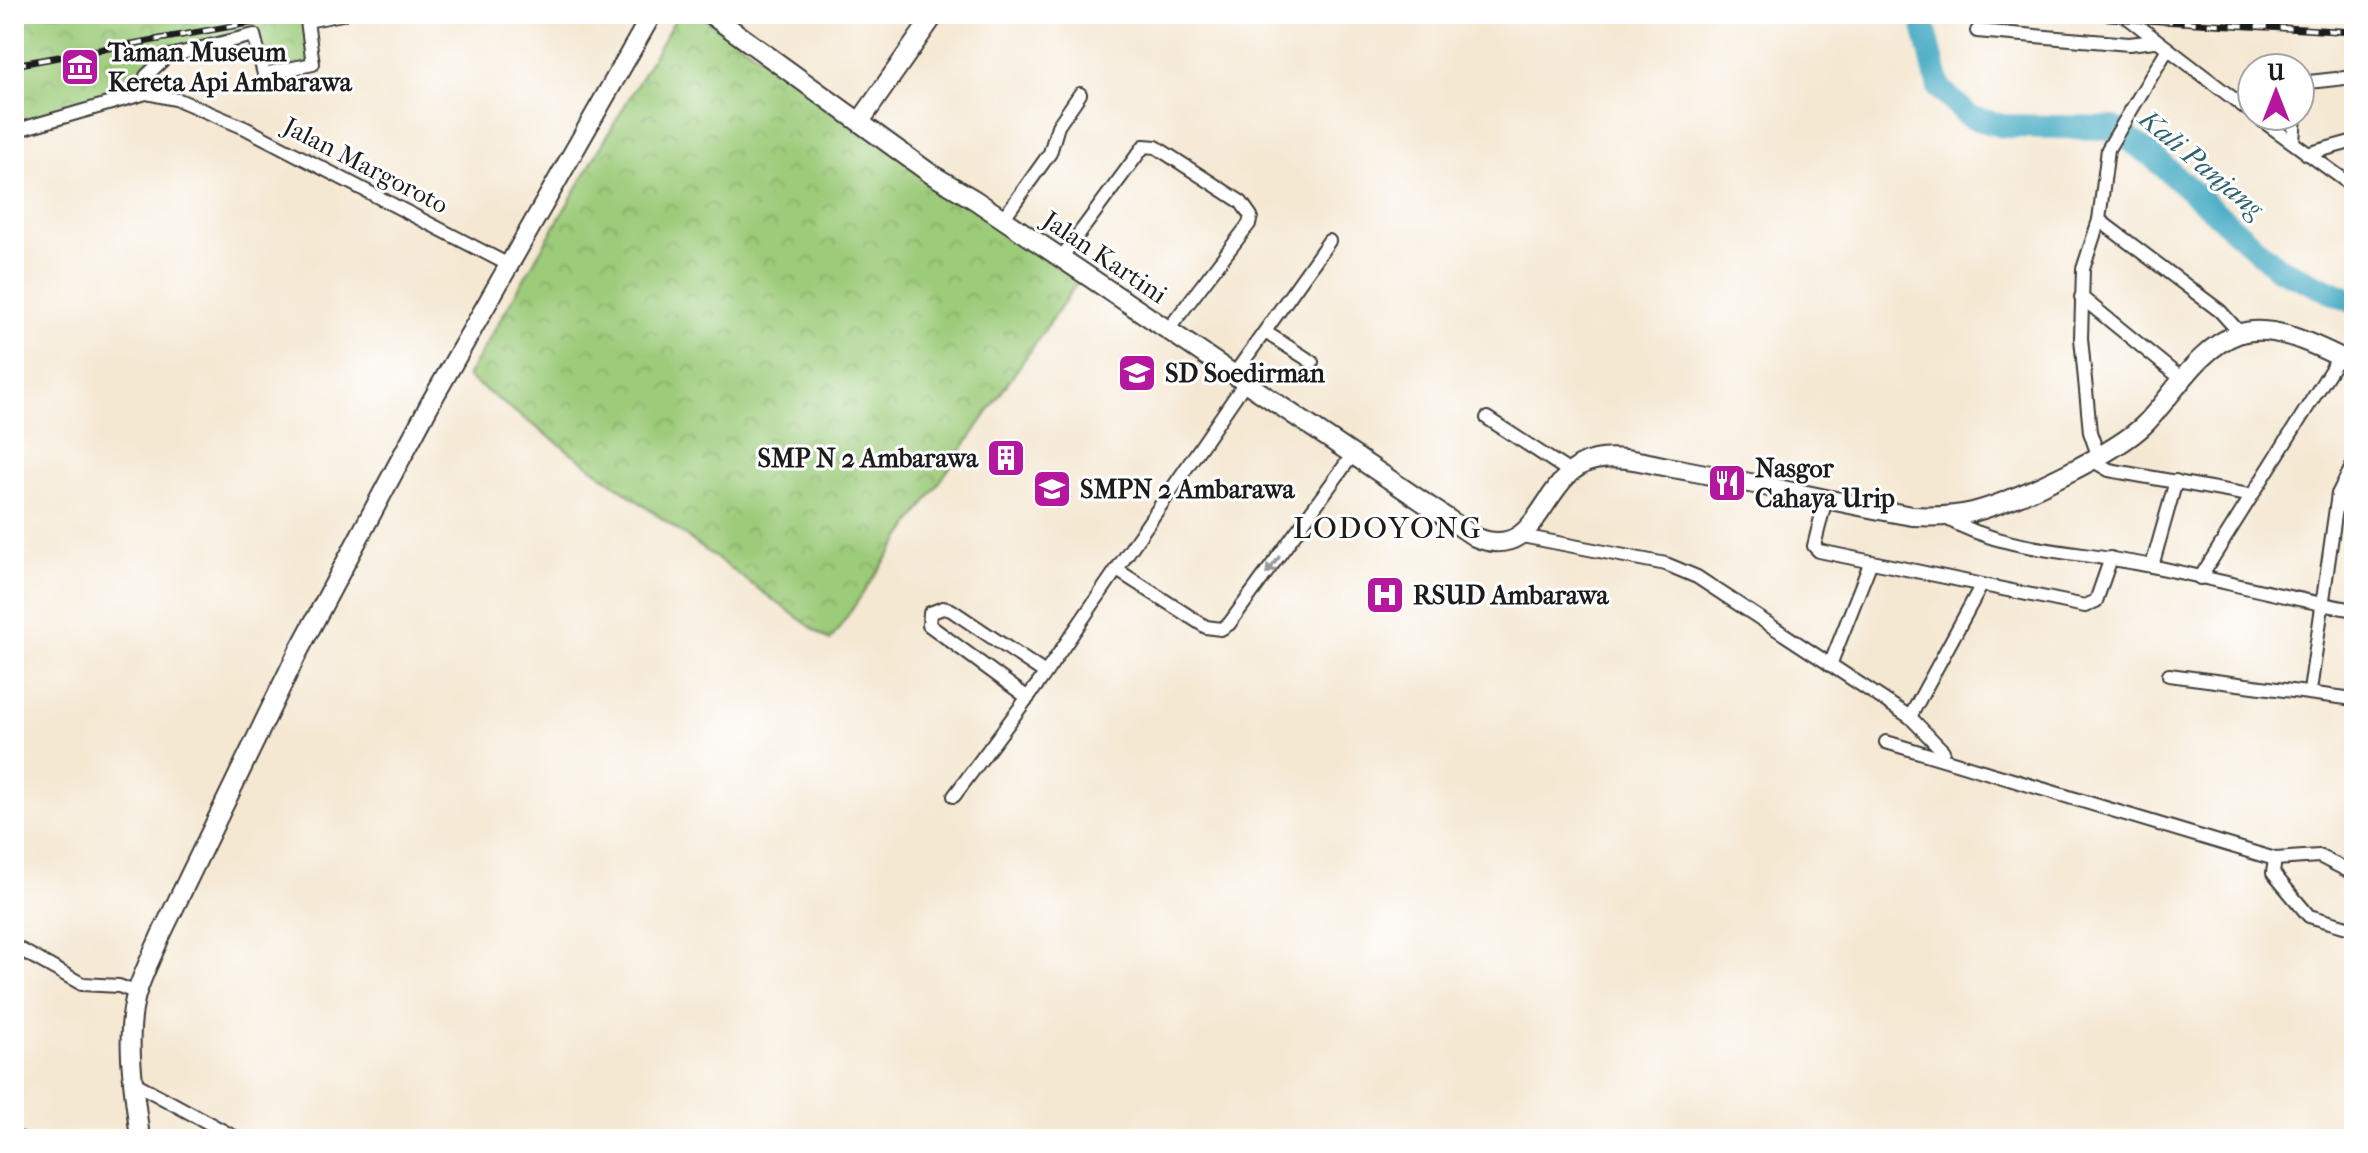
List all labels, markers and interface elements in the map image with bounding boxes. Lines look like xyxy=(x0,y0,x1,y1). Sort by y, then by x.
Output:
place label: Taman Museum Kereta Api Ambarawa xyxy=(107,37,353,98)
museum icon: Taman Museum Kereta Api Ambarawa xyxy=(59,46,101,88)
north arrow xyxy=(2236,52,2316,132)
text: U xyxy=(2266,60,2285,86)
water label: Kali Panjang xyxy=(2131,101,2271,226)
street label: Jalan Margoroto xyxy=(276,110,454,220)
street label: Jalan Kartini xyxy=(1035,203,1173,311)
school or university icon: SD Soedirman xyxy=(1116,352,1158,394)
place label: SD Soedirman xyxy=(1165,358,1326,389)
building icon: SMP N 2 Ambarawa xyxy=(985,437,1027,479)
place label: SMP N 2 Ambarawa xyxy=(758,443,979,474)
place label: Nasgor Cahaya Urip xyxy=(1755,453,1895,514)
restaurant icon: Nasgor Cahaya Urip xyxy=(1706,462,1748,504)
school or university icon: SMPN 2 Ambarawa xyxy=(1031,468,1073,510)
place label: SMPN 2 Ambarawa xyxy=(1080,474,1296,505)
district label: LODOYONG xyxy=(1293,511,1483,546)
one-way arrow xyxy=(1265,555,1281,575)
hospital icon: RSUD Ambarawa xyxy=(1364,574,1406,616)
place label: RSUD Ambarawa xyxy=(1413,580,1610,611)

